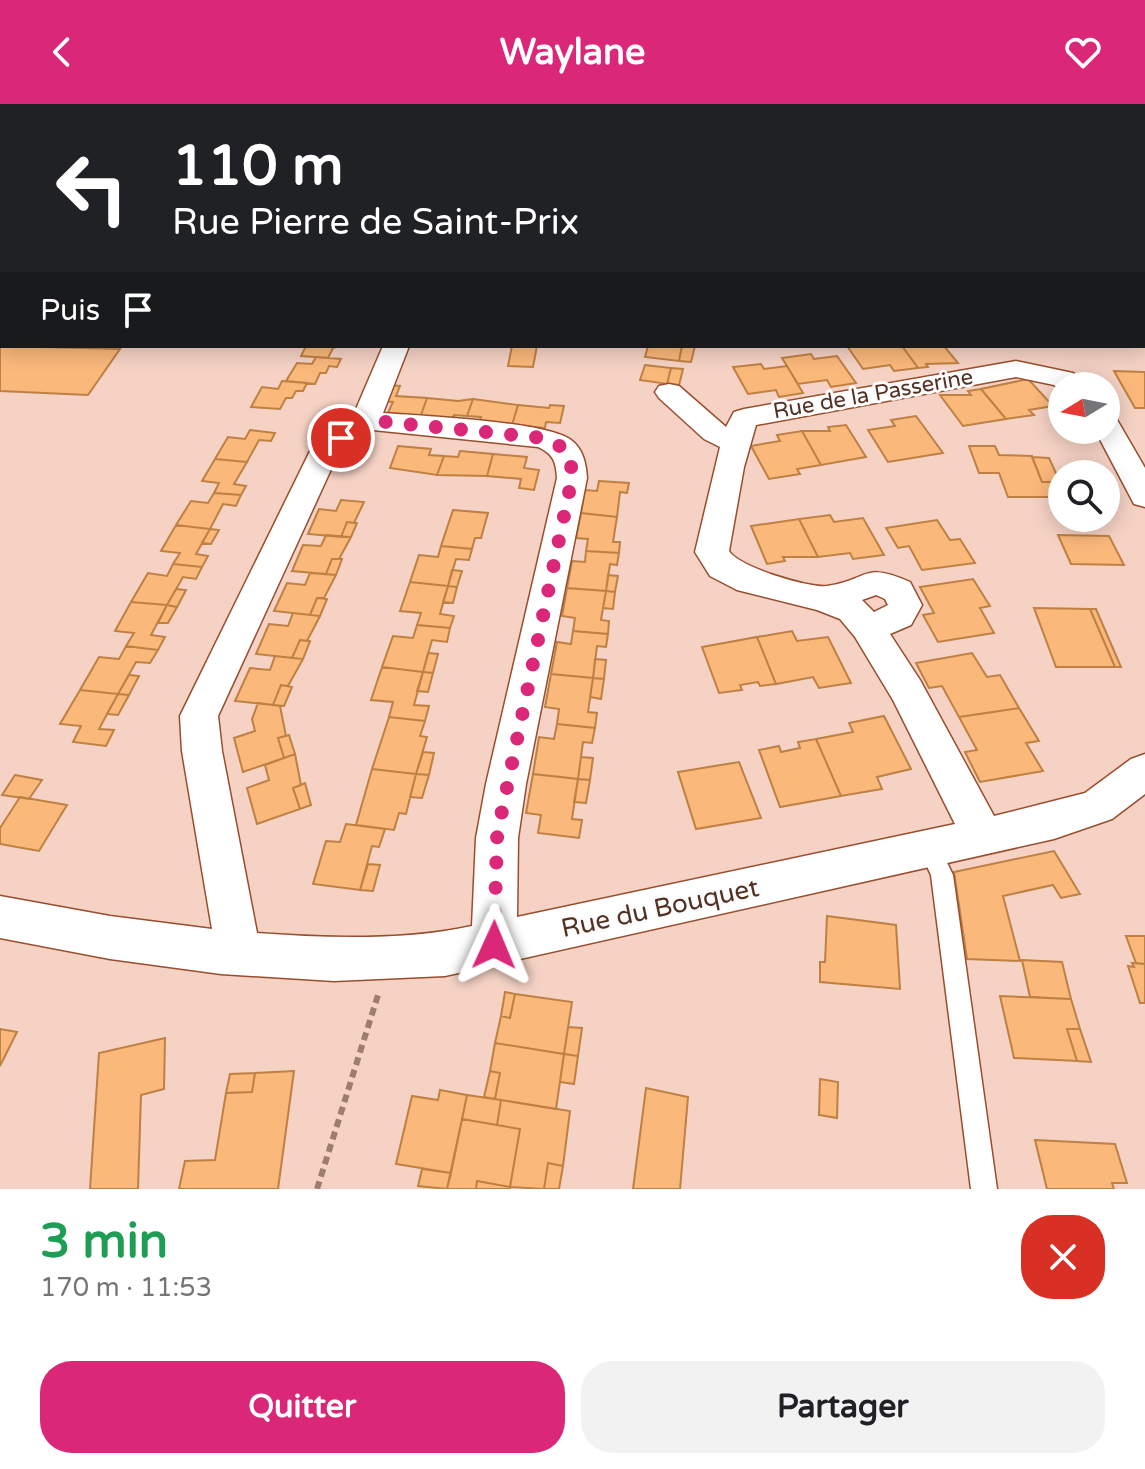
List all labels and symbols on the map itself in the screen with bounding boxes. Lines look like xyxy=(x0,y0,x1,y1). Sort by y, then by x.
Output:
street label: Rue de la Passerine xyxy=(771,364,975,424)
north arrow xyxy=(1048,372,1120,444)
pin xyxy=(307,404,375,472)
street label: Rue du Bouquet xyxy=(558,872,762,944)
position arrow xyxy=(452,903,536,987)

